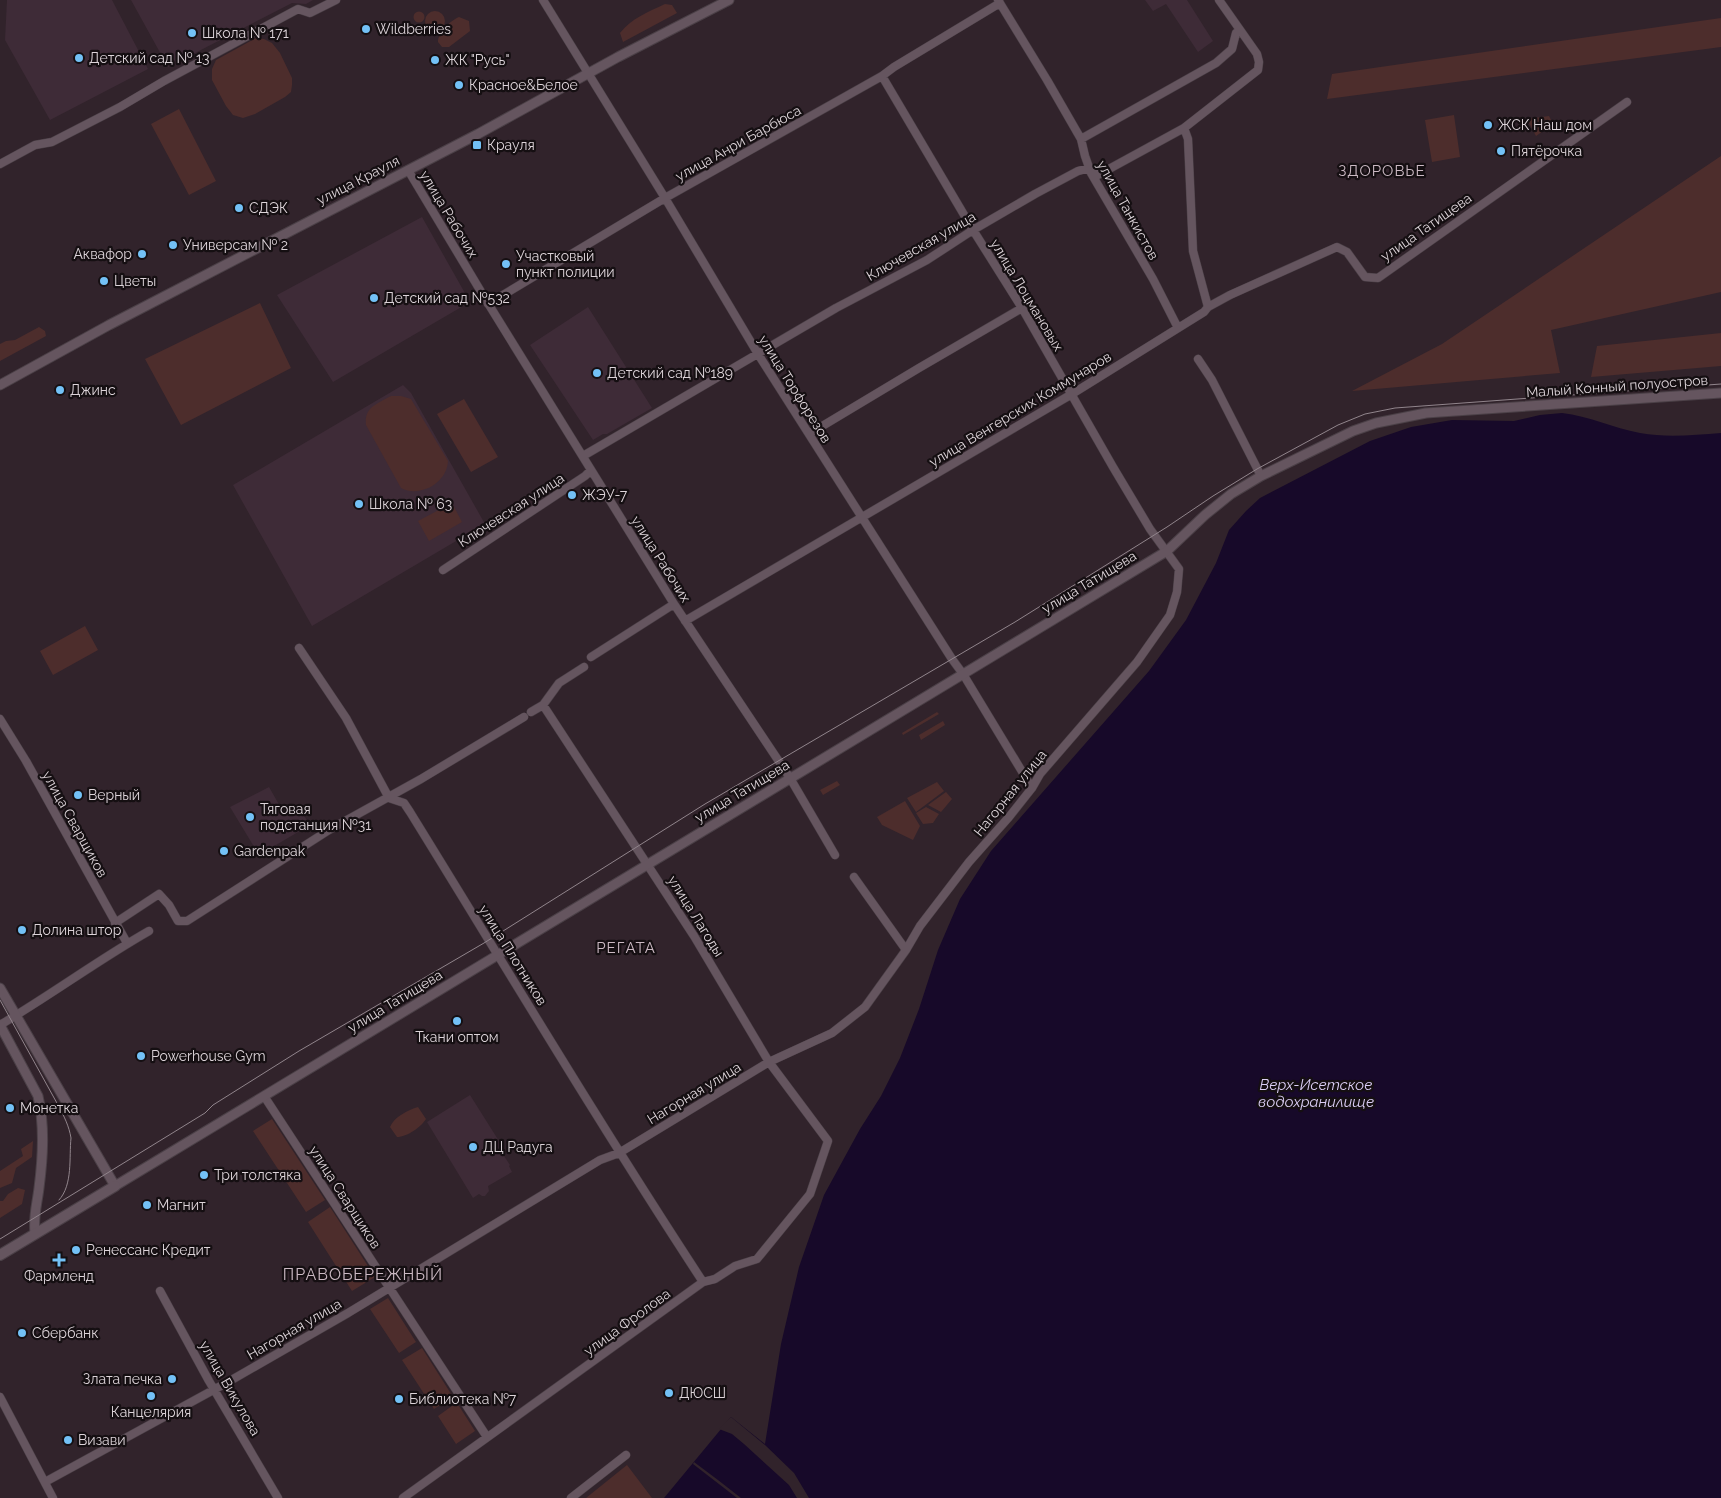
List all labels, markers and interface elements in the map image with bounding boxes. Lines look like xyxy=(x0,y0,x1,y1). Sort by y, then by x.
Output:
place label: Wildberries xyxy=(376,21,451,37)
marker: Wildberries xyxy=(360,23,372,35)
place label: Школа № 171 xyxy=(202,25,289,41)
marker: Школа № 171 xyxy=(186,27,198,39)
place label: Детский сад № 13 xyxy=(89,50,210,66)
marker: Детский сад № 13 xyxy=(73,52,85,64)
place label: ЖК "Русь" xyxy=(445,52,510,68)
marker: ЖК "Русь" xyxy=(429,54,441,66)
place label: Красное&Белое xyxy=(469,77,578,93)
marker: Красное&Белое xyxy=(453,79,465,91)
street label: улица Анри Барбюса xyxy=(672,102,804,184)
place label: ЖСК Наш дом xyxy=(1498,117,1592,133)
marker: ЖСК Наш дом xyxy=(1482,119,1494,131)
place label: Крауля xyxy=(487,137,535,153)
marker: Крауля xyxy=(471,139,483,151)
place label: Пятёрочка xyxy=(1511,143,1582,159)
marker: Пятёрочка xyxy=(1495,145,1507,157)
street label: улица Крауля xyxy=(314,152,402,208)
street label: улица Танкистов xyxy=(1094,157,1162,263)
district label: ЗДОРОВЬЕ xyxy=(1338,162,1426,180)
street label: улица Рабочих xyxy=(417,168,481,260)
street label: улица Татищева xyxy=(1377,190,1475,264)
place label: СДЭК xyxy=(249,200,288,216)
marker: СДЭК xyxy=(233,202,245,214)
street label: Ключевская улица xyxy=(864,208,978,284)
street label: улица Лоцмановых xyxy=(987,236,1067,354)
place label: Универсам № 2 xyxy=(183,237,288,253)
marker: Универсам № 2 xyxy=(167,239,179,251)
place label: Аквафор xyxy=(73,246,132,262)
marker: Аквафор xyxy=(136,248,148,260)
place label: Участковый пункт полиции xyxy=(516,248,615,280)
marker: Участковый пункт полиции xyxy=(500,258,512,270)
place label: Цветы xyxy=(114,273,156,289)
marker: Цветы xyxy=(98,275,110,287)
place label: Детский сад №532 xyxy=(384,290,510,306)
marker: Детский сад №532 xyxy=(368,292,380,304)
street label: улица Торфорезов xyxy=(755,332,835,446)
street label: улица Венгерских Коммунаров xyxy=(926,348,1114,470)
place label: Детский сад №189 xyxy=(607,365,733,381)
marker: Детский сад №189 xyxy=(591,367,603,379)
street label: Малый Конный полуостров xyxy=(1525,372,1709,400)
place label: Джинс xyxy=(70,382,116,398)
marker: Джинс xyxy=(54,384,66,396)
street label: Ключевская улица xyxy=(455,470,567,550)
place label: ЖЭУ-7 xyxy=(582,487,628,503)
marker: ЖЭУ-7 xyxy=(566,489,578,501)
place label: Школа № 63 xyxy=(369,496,452,512)
marker: Школа № 63 xyxy=(353,498,365,510)
street label: улица Рабочих xyxy=(628,513,694,605)
street label: улица Татищева xyxy=(1039,548,1139,616)
street label: Нагорная улица xyxy=(970,747,1050,839)
street label: улица Татищева xyxy=(692,757,792,825)
street label: улица Сварщиков xyxy=(39,768,111,880)
place label: Верный xyxy=(88,787,140,803)
marker: Верный xyxy=(72,789,84,801)
place label: Тяговая подстанция №31 xyxy=(260,801,371,833)
marker: Тяговая подстанция №31 xyxy=(244,811,256,823)
place label: Gardenpak xyxy=(234,843,306,859)
marker: Gardenpak xyxy=(218,845,230,857)
street label: улица Лагоды xyxy=(665,872,727,960)
street label: улица Плотников xyxy=(476,902,550,1008)
place label: Долина штор xyxy=(32,922,122,938)
marker: Долина штор xyxy=(16,924,28,936)
district label: РЕГАТА xyxy=(596,939,656,957)
street label: улица Татищева xyxy=(345,967,445,1035)
marker: Ткани оптом xyxy=(451,1015,463,1027)
place label: Ткани оптом xyxy=(415,1029,499,1045)
place label: Powerhouse Gym xyxy=(151,1048,266,1064)
marker: Powerhouse Gym xyxy=(135,1050,147,1062)
street label: Нагорная улица xyxy=(644,1059,744,1127)
water label: Верх-Исетское водохранилище xyxy=(1258,1076,1374,1111)
place label: Монетка xyxy=(20,1100,78,1116)
marker: Монетка xyxy=(4,1102,16,1114)
place label: ДЦ Радуга xyxy=(483,1139,553,1155)
marker: ДЦ Радуга xyxy=(467,1141,479,1153)
street label: улица Сварщиков xyxy=(306,1143,384,1251)
place label: Три толстяка xyxy=(214,1167,301,1183)
marker: Три толстяка xyxy=(198,1169,210,1181)
place label: Магнит xyxy=(157,1197,206,1213)
marker: Магнит xyxy=(141,1199,153,1211)
place label: Ренессанс Кредит xyxy=(86,1242,211,1258)
marker: Ренессанс Кредит xyxy=(70,1244,82,1256)
marker: Фармленд xyxy=(53,1254,65,1266)
district label: ПРАВОБЕРЕЖНЫЙ xyxy=(283,1265,443,1284)
place label: Фармленд xyxy=(24,1268,94,1284)
street label: улица Фролова xyxy=(581,1285,673,1359)
street label: Нагорная улица xyxy=(244,1295,344,1363)
place label: Сбербанк xyxy=(32,1325,99,1341)
marker: Сбербанк xyxy=(16,1327,28,1339)
street label: улица Викулова xyxy=(196,1338,264,1438)
place label: Злата печка xyxy=(83,1371,162,1387)
marker: Злата печка xyxy=(166,1373,178,1385)
place label: ДЮСШ xyxy=(679,1385,726,1401)
marker: ДЮСШ xyxy=(663,1387,675,1399)
marker: Канцелярия xyxy=(145,1390,157,1402)
place label: Библиотека №7 xyxy=(409,1391,517,1407)
marker: Библиотека №7 xyxy=(393,1393,405,1405)
place label: Канцелярия xyxy=(111,1404,191,1420)
place label: Визави xyxy=(78,1432,126,1448)
marker: Визави xyxy=(62,1434,74,1446)

